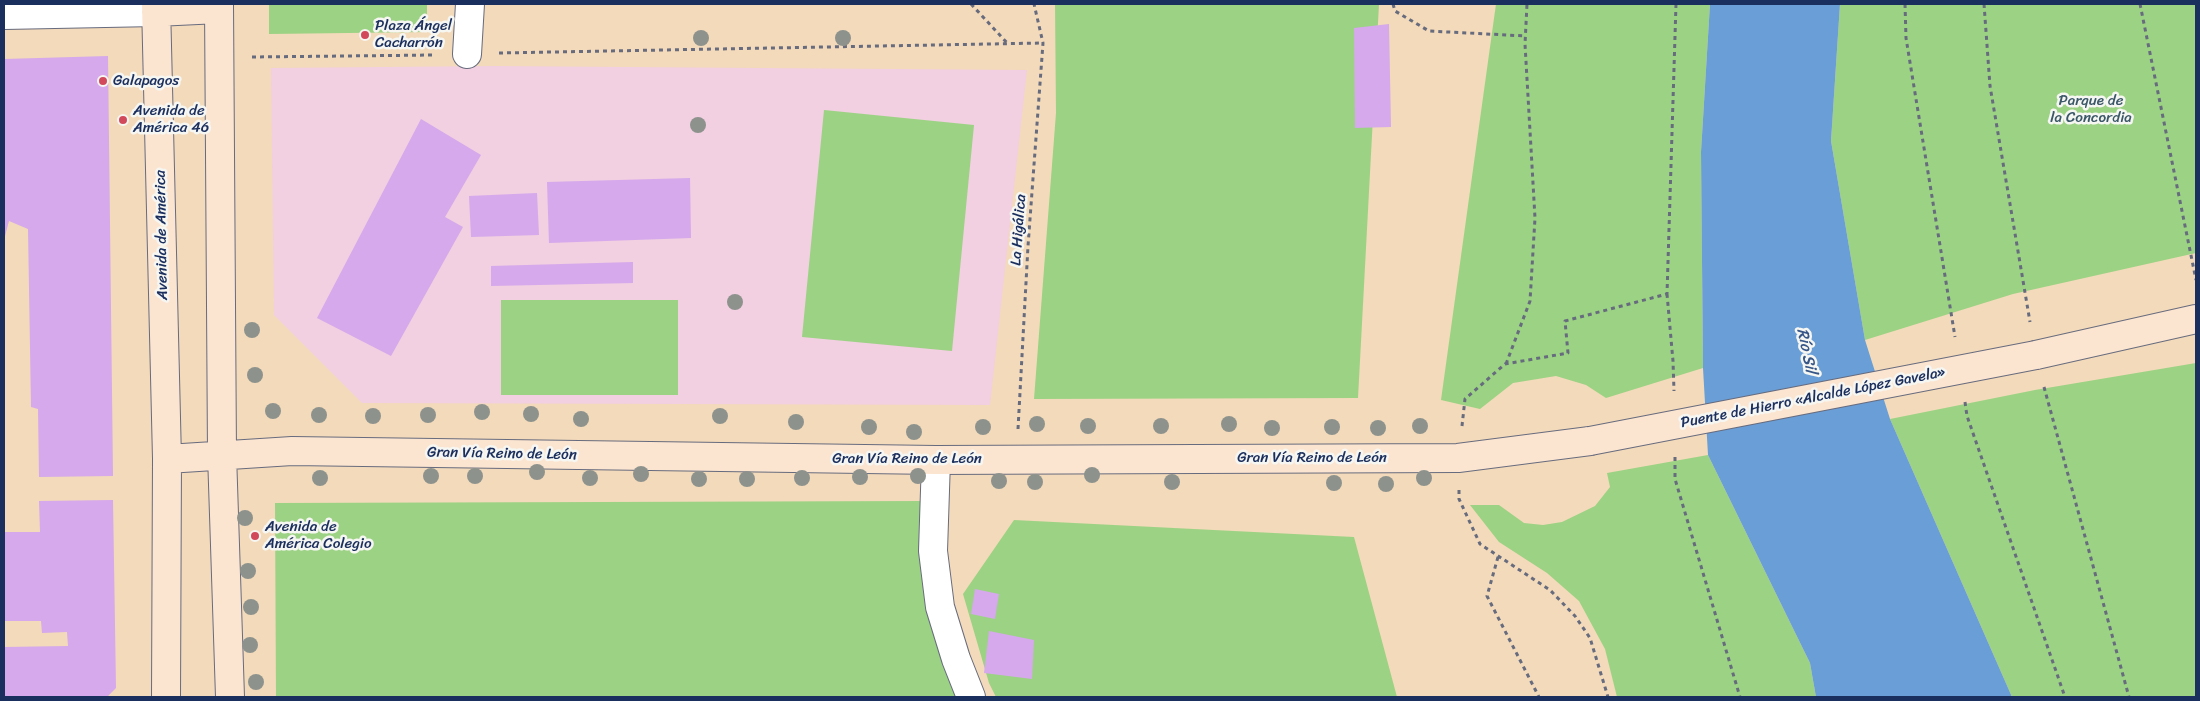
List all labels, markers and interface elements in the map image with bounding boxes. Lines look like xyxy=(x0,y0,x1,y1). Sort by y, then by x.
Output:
place label: Plaza Ángel Cacharrón xyxy=(375,17,452,52)
marker: Plaza Ángel Cacharrón xyxy=(359,29,371,41)
place label: Galapagos xyxy=(113,72,179,90)
marker: Galapagos xyxy=(97,75,109,87)
park label: Parque de la Concordia xyxy=(2050,92,2132,127)
place label: Avenida de América 46 xyxy=(133,102,209,137)
marker: Avenida de América 46 xyxy=(117,114,129,126)
street label: Avenida de América xyxy=(152,170,172,300)
street label: La Higálica xyxy=(1008,194,1030,266)
water label: Río Sil xyxy=(1792,327,1820,375)
street label: Puente de Hierro «Alcalde López Gavela» xyxy=(1679,364,1947,432)
street label: Gran Vía Reino de León xyxy=(427,444,577,464)
street label: Gran Vía Reino de León xyxy=(1237,449,1387,467)
street label: Gran Vía Reino de León xyxy=(832,450,982,468)
place label: Avenida de América Colegio xyxy=(265,518,372,553)
marker: Avenida de América Colegio xyxy=(249,530,261,542)

